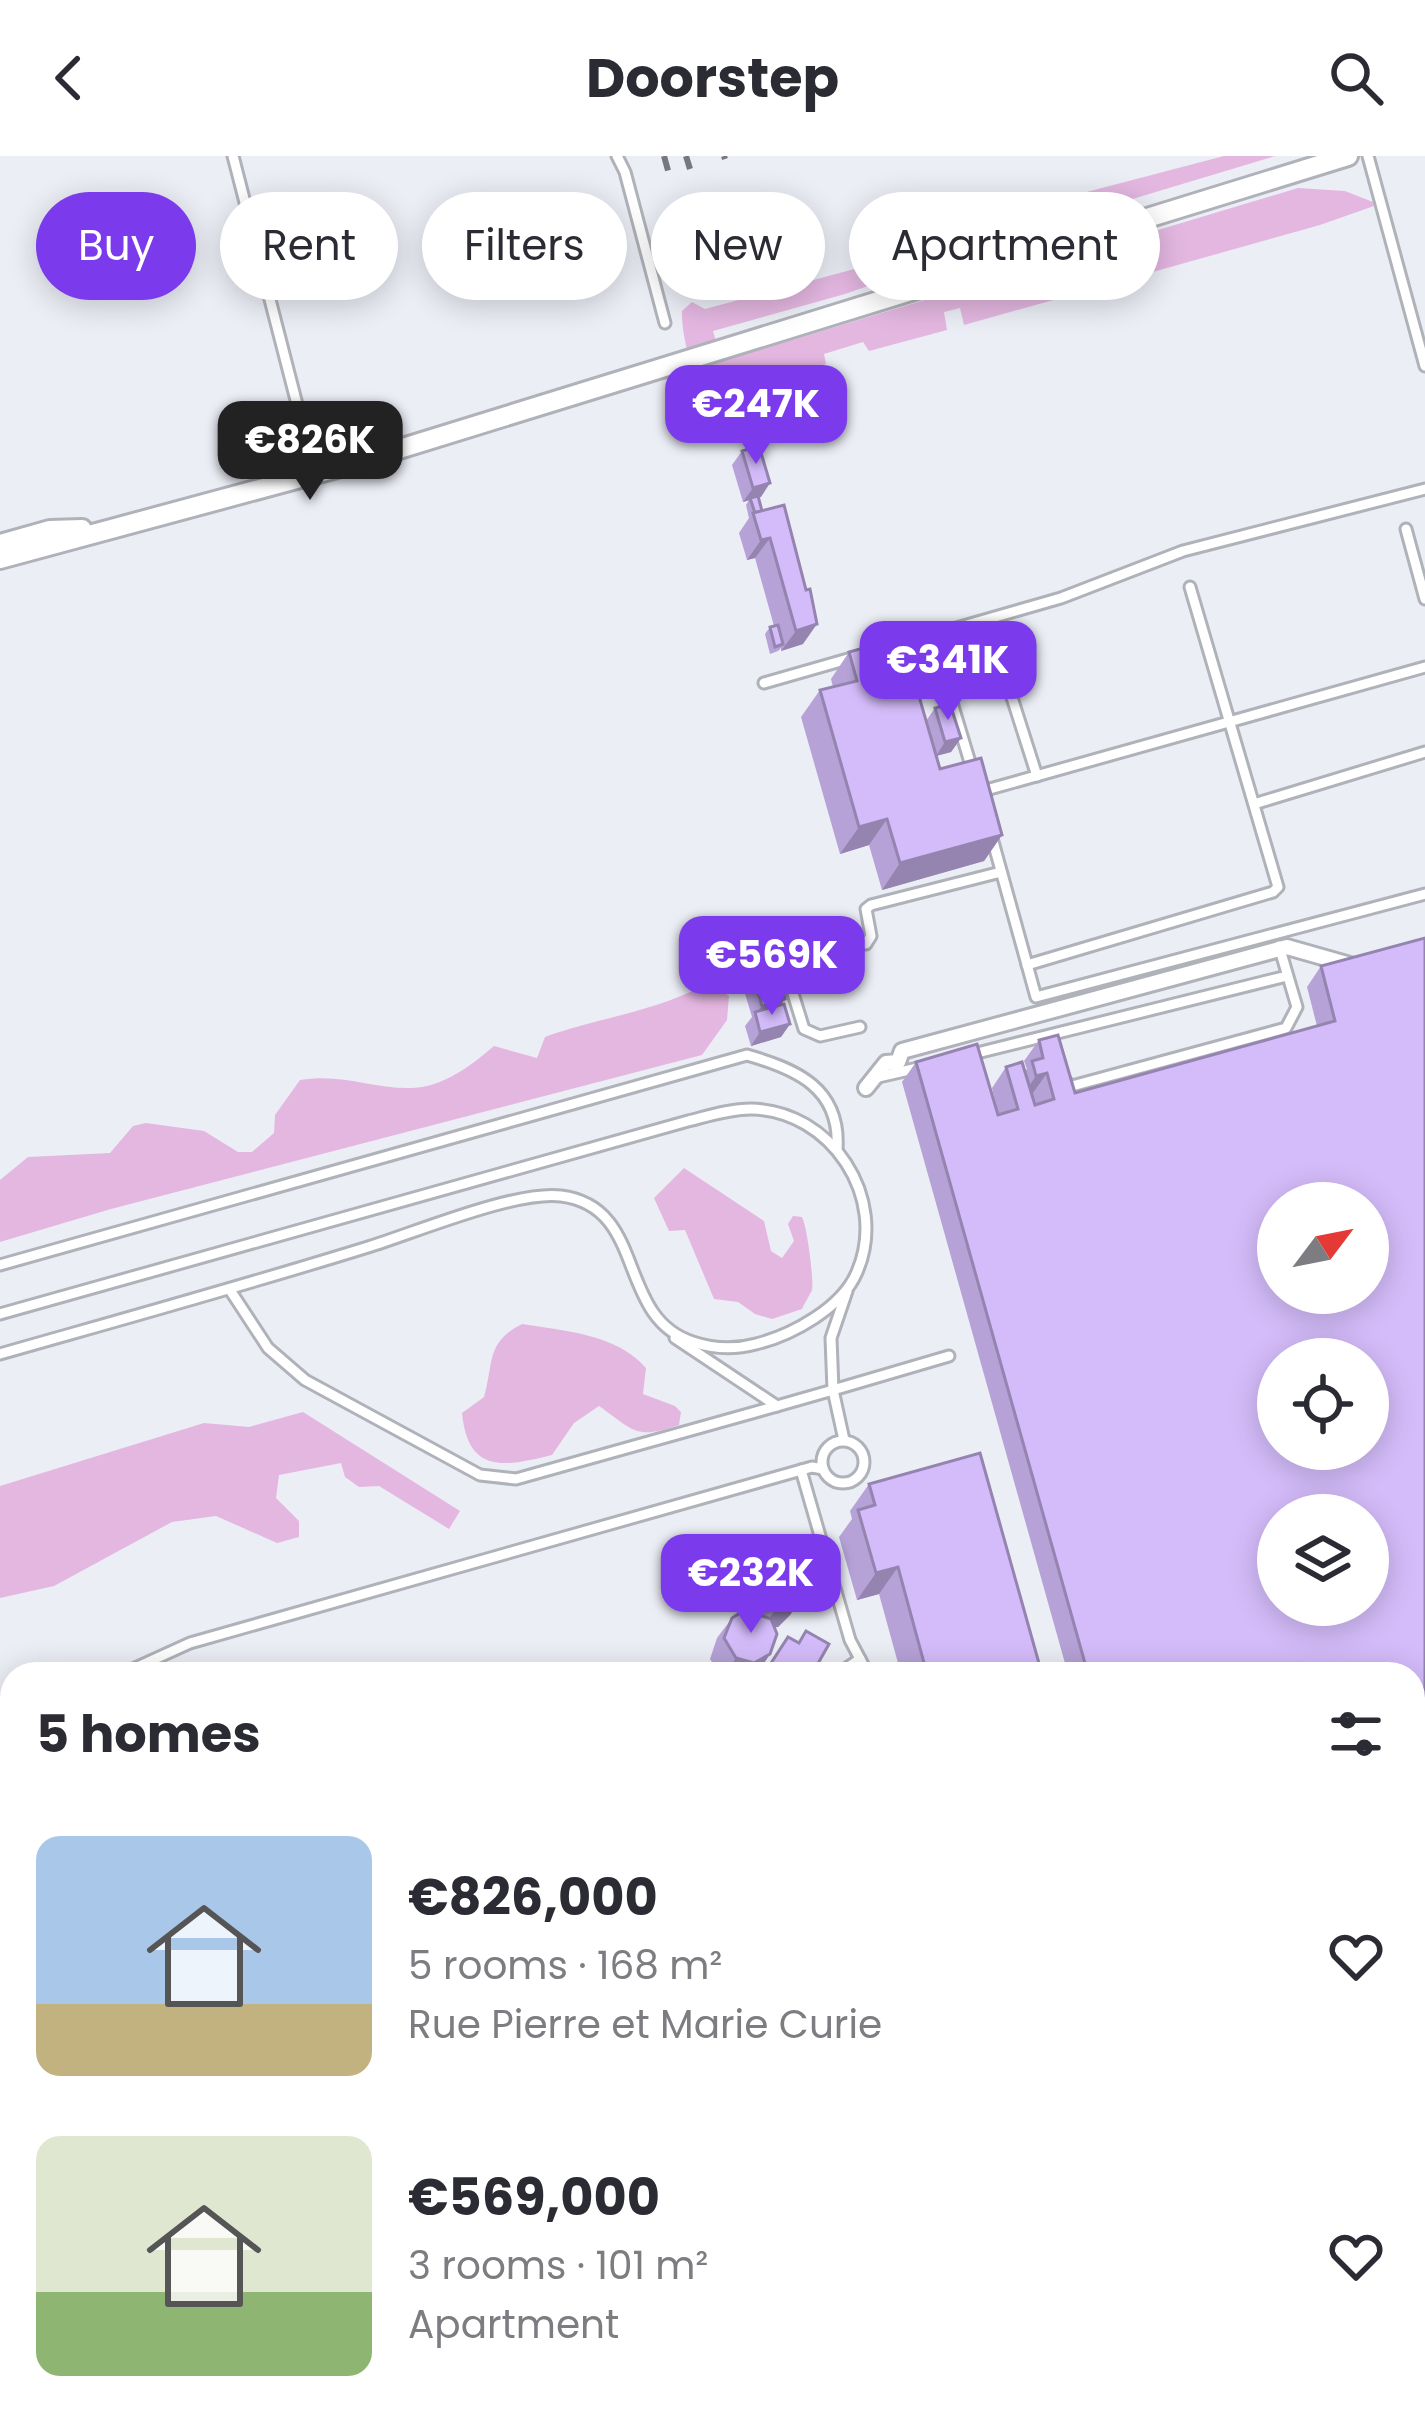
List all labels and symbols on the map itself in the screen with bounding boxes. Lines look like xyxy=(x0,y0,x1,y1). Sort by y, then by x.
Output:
pin: €247K xyxy=(672,365,840,467)
pin: €826K xyxy=(226,401,394,503)
pin: €341K xyxy=(864,621,1032,723)
pin: €569K xyxy=(688,916,856,1018)
north arrow xyxy=(1257,1182,1389,1314)
pin: €232K xyxy=(667,1534,835,1636)

